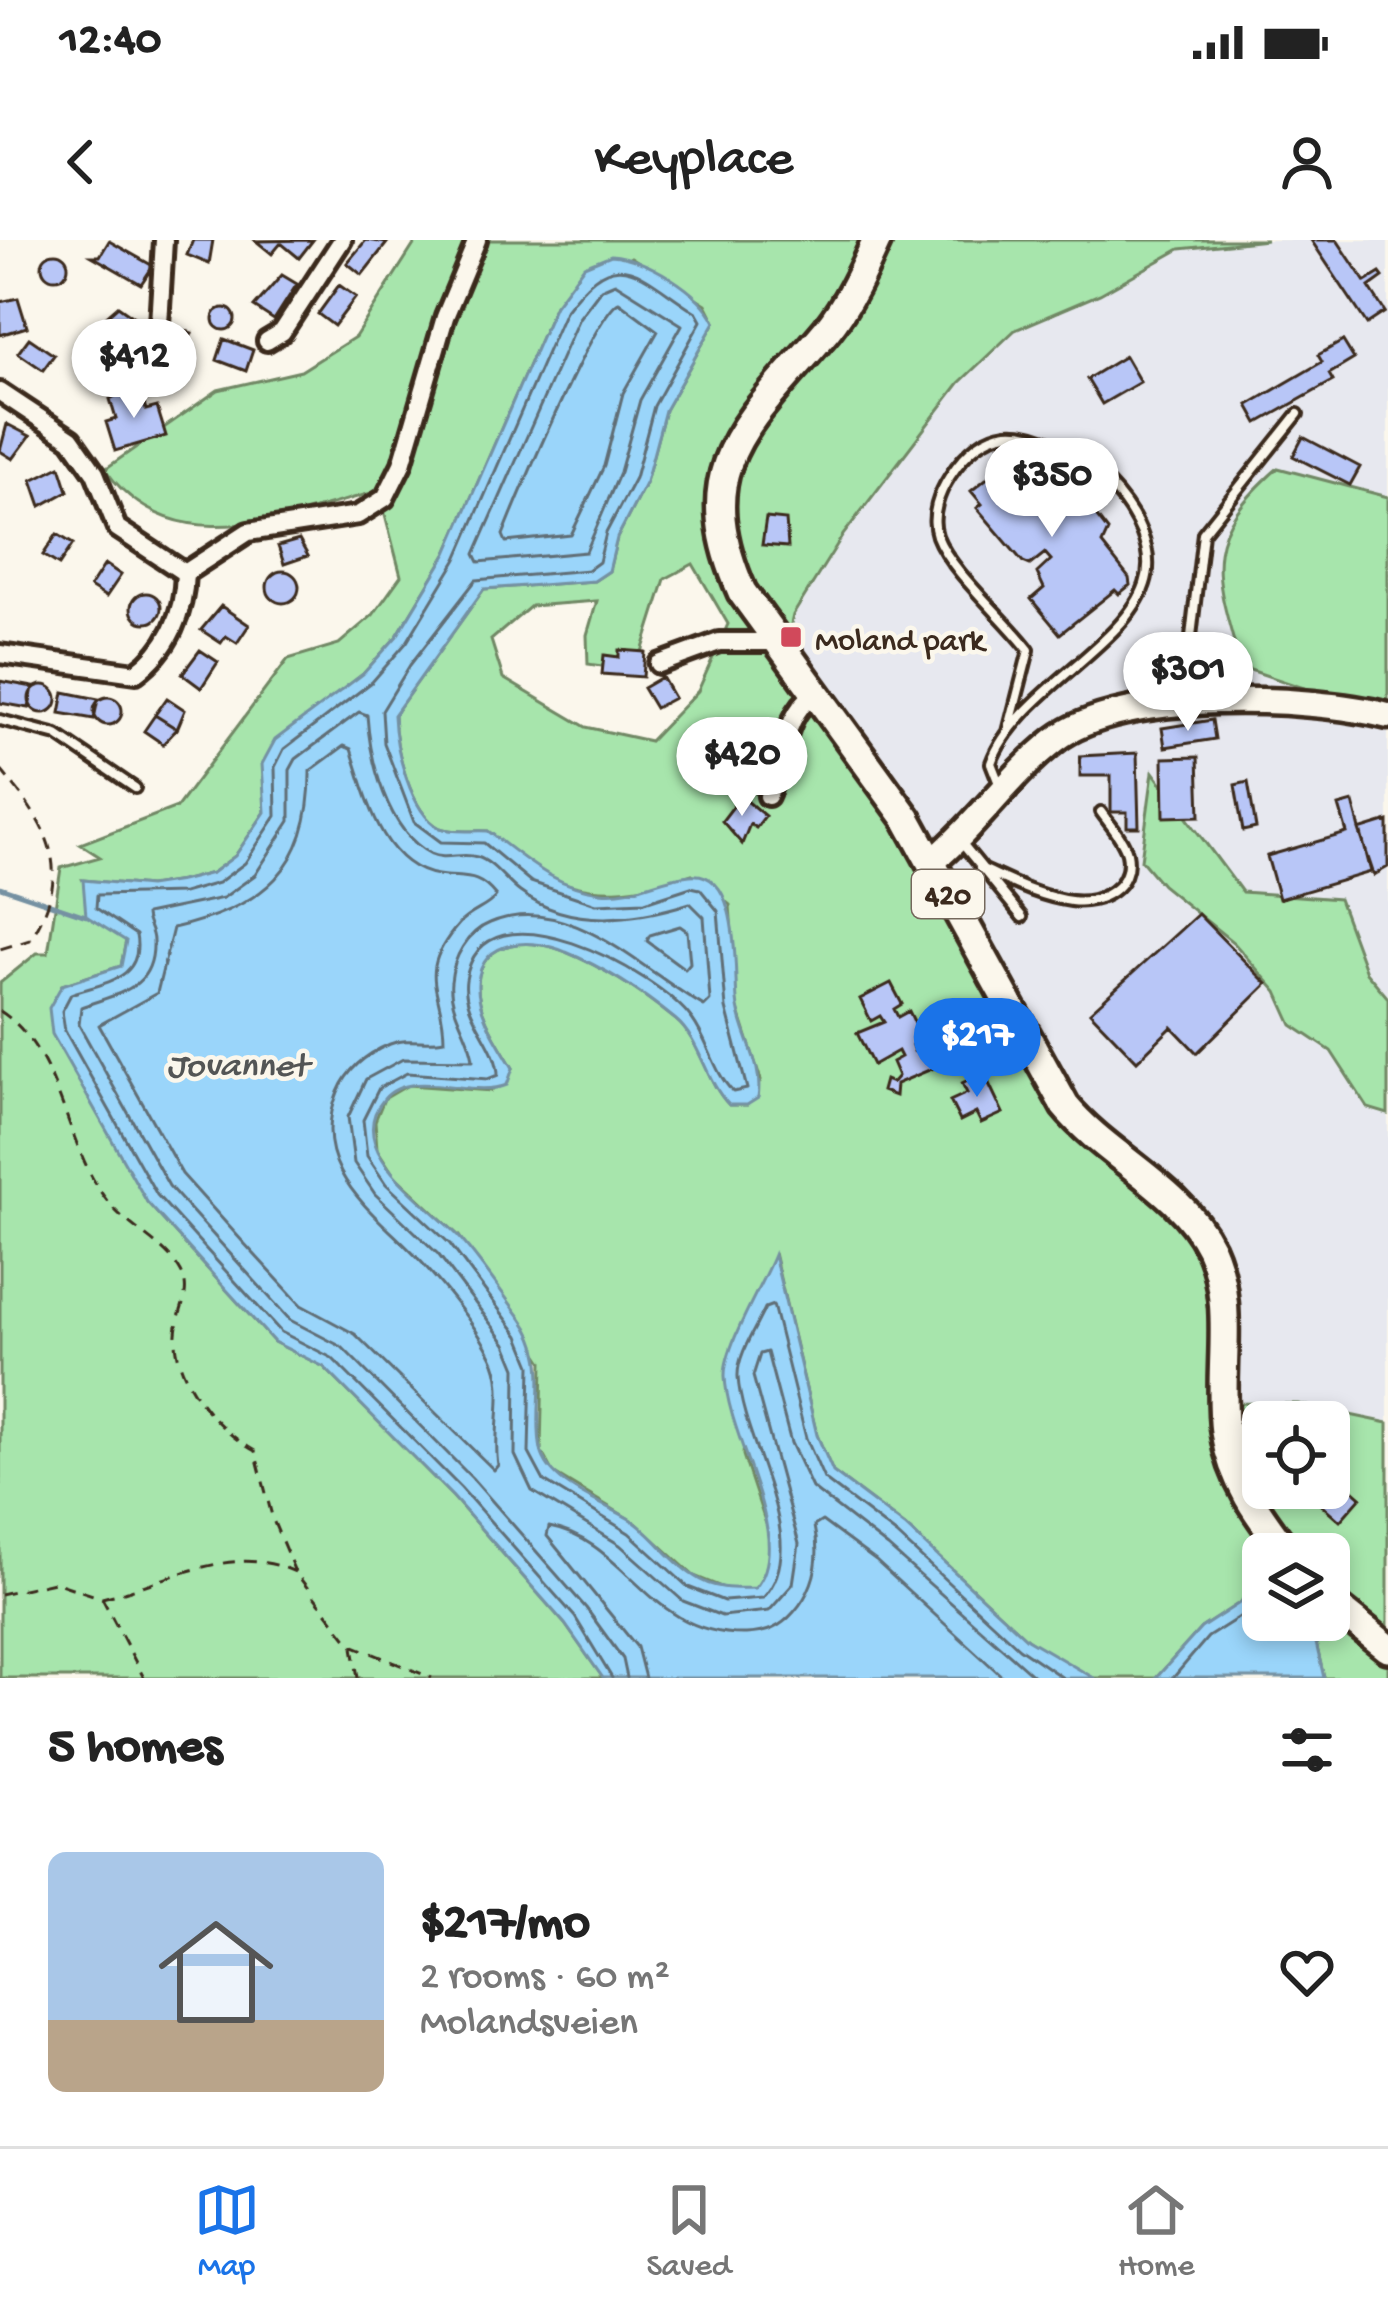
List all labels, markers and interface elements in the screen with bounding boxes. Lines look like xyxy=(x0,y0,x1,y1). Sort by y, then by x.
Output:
text: 12:40 xyxy=(60,16,161,69)
icon: back xyxy=(48,129,114,195)
icon: person xyxy=(1274,129,1340,195)
text: Keyplace xyxy=(595,130,793,194)
pin: $412 xyxy=(63,319,205,421)
text: $412 xyxy=(99,335,169,381)
pin: $350 xyxy=(981,438,1123,540)
text: $350 xyxy=(1012,454,1092,500)
marker: Moland park xyxy=(778,624,804,650)
place label: Moland park xyxy=(815,624,988,662)
pin: $301 xyxy=(1117,632,1259,734)
text: $301 xyxy=(1150,648,1226,694)
pin: $420 xyxy=(671,717,813,819)
text: $420 xyxy=(703,733,781,779)
road number: 420 xyxy=(912,870,984,918)
pin: $217 xyxy=(906,998,1048,1100)
text: $217 xyxy=(941,1014,1013,1060)
water label: Jovannet xyxy=(166,1047,314,1090)
map controls xyxy=(1242,1401,1350,1641)
button: locate xyxy=(1242,1401,1350,1509)
button: layers xyxy=(1242,1533,1350,1641)
icon: filters xyxy=(1274,1717,1340,1783)
text: 5 homes xyxy=(48,1720,222,1780)
text: $217/mo xyxy=(420,1896,590,1956)
icon: home xyxy=(144,1900,288,2044)
icon: heart xyxy=(1274,1939,1340,2005)
text: 2 rooms · 60 m² xyxy=(420,1956,670,2002)
text: Molandsveien xyxy=(420,2002,638,2048)
tab: Map xyxy=(194,2177,260,2287)
tab: Saved xyxy=(647,2177,731,2287)
tab: Home xyxy=(1118,2177,1194,2287)

